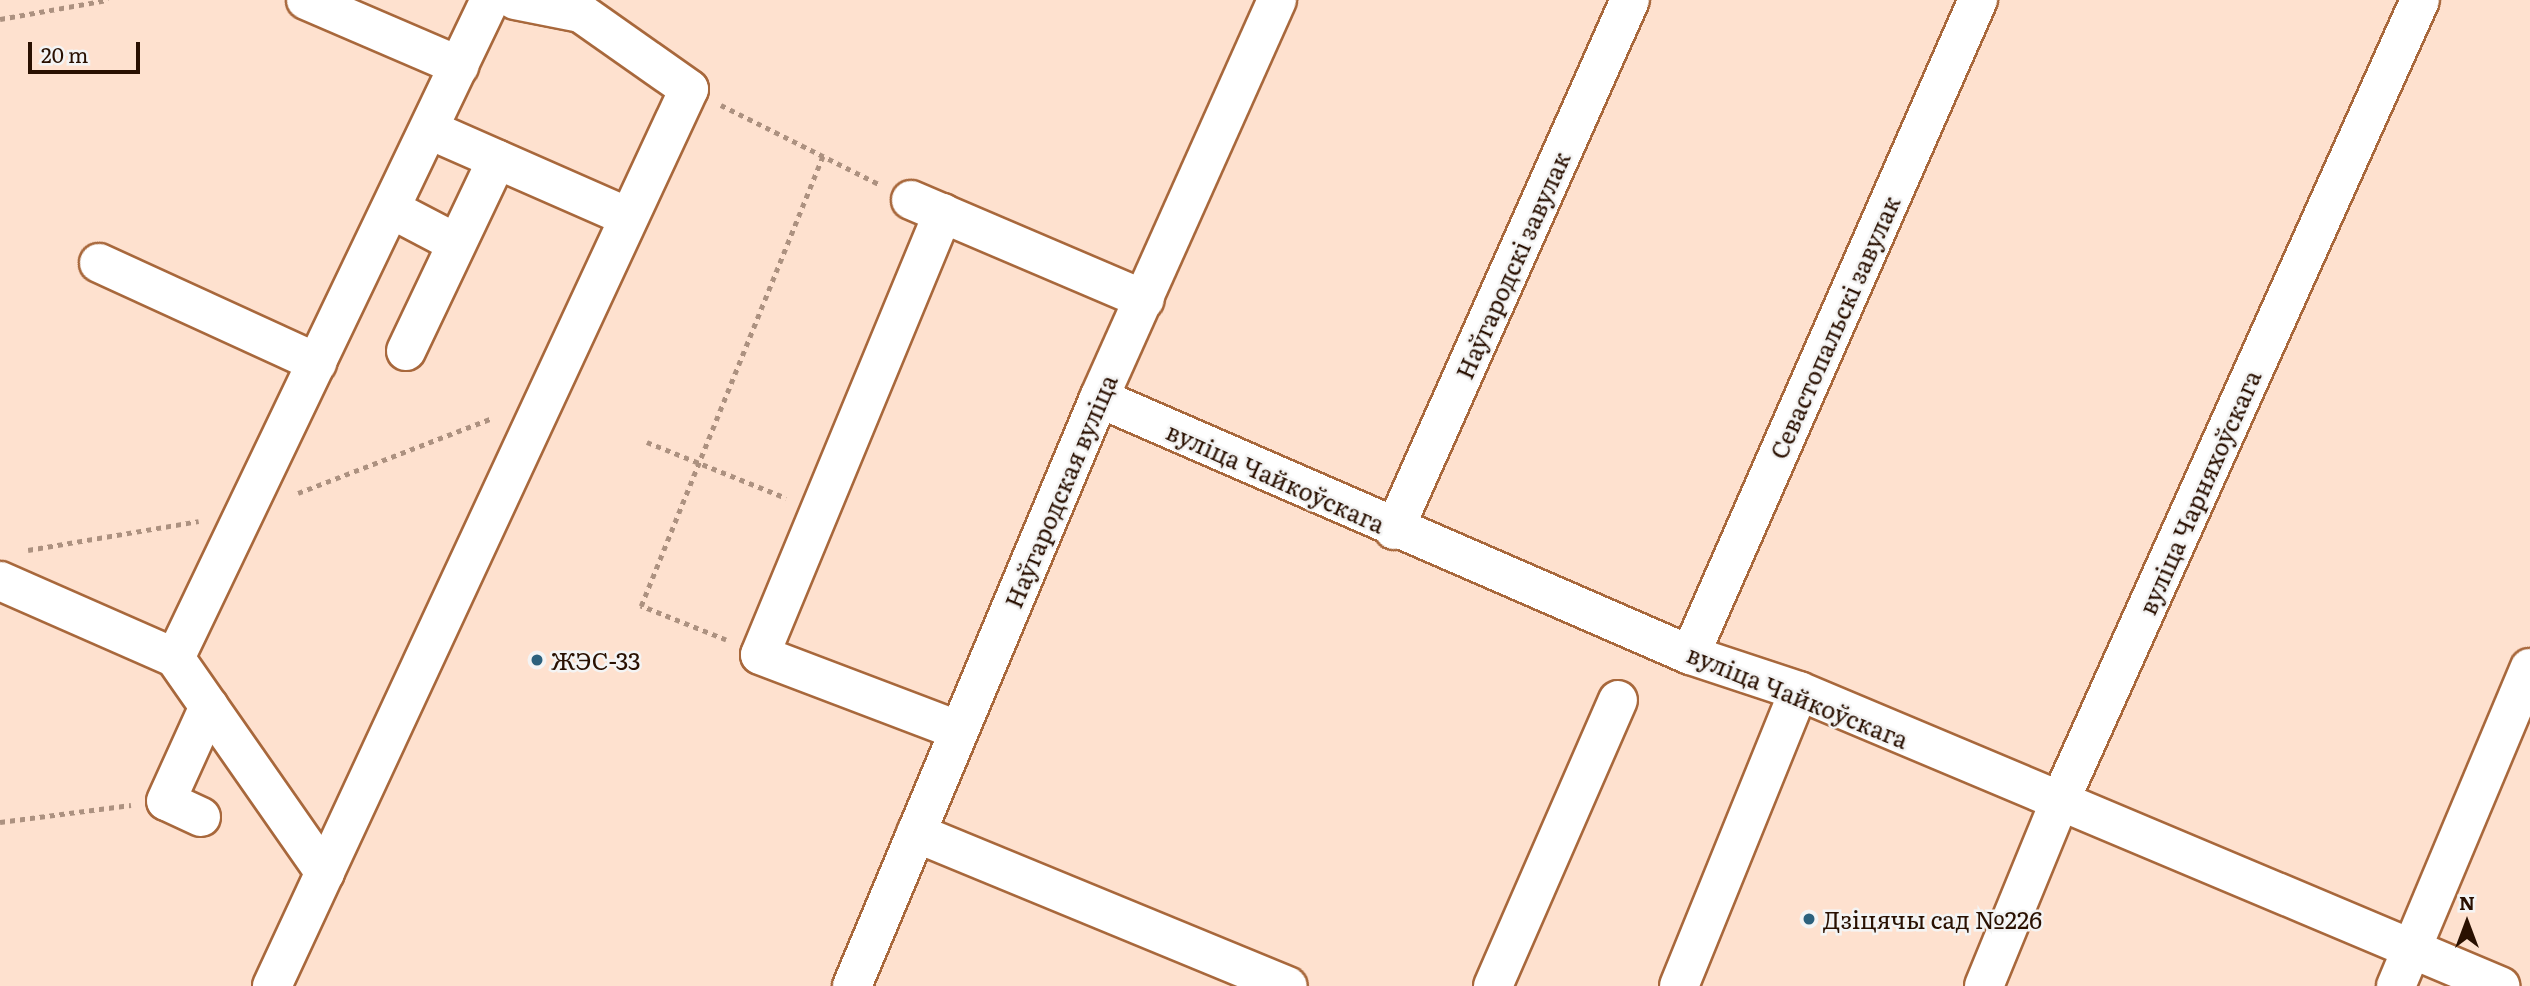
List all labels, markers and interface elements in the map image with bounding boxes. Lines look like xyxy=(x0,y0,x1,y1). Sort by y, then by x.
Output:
scale bar xyxy=(32,28,144,72)
text: 20 m xyxy=(41,38,88,69)
street label: Наўгародскі завулак xyxy=(1449,147,1575,383)
street label: Севастопальскі завулак xyxy=(1763,191,1905,463)
street label: вуліца Чарняхоўскага xyxy=(2132,365,2266,619)
street label: Наўгародская вуліца xyxy=(998,370,1122,612)
street label: вуліца Чайкоўскага xyxy=(1162,416,1390,538)
street label: вуліца Чайкоўскага xyxy=(1683,638,1913,754)
place label: ЖЭС-33 xyxy=(551,646,641,674)
marker: ЖЭС-33 xyxy=(529,652,545,668)
north arrow xyxy=(2432,888,2502,958)
text: N xyxy=(2459,888,2475,916)
place label: Дзіцячы сад №226 xyxy=(1823,905,2042,933)
marker: Дзіцячы сад №226 xyxy=(1801,911,1817,927)

